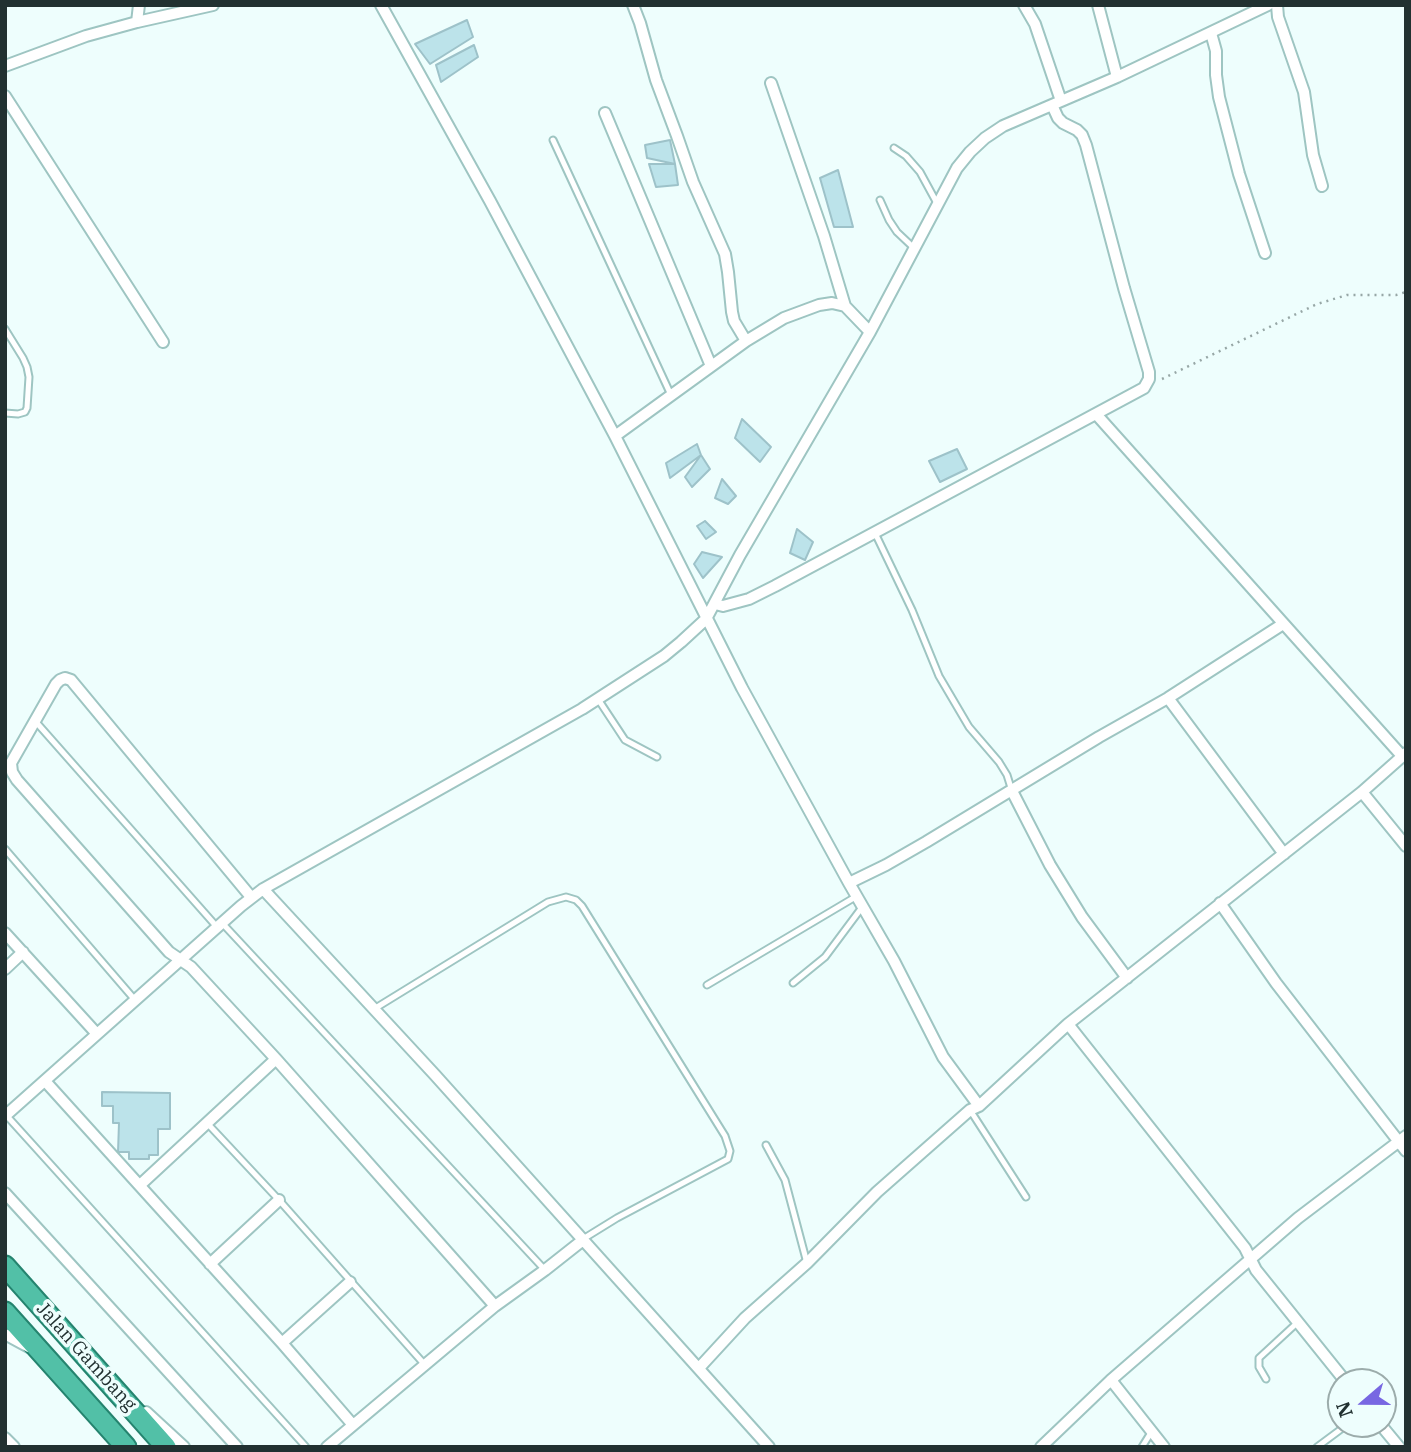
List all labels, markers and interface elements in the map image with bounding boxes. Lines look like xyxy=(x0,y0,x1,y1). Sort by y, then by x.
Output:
street label: Jalan Gambang xyxy=(31,1298,141,1416)
north arrow xyxy=(1327,1368,1397,1438)
text: N xyxy=(1330,1398,1358,1421)

